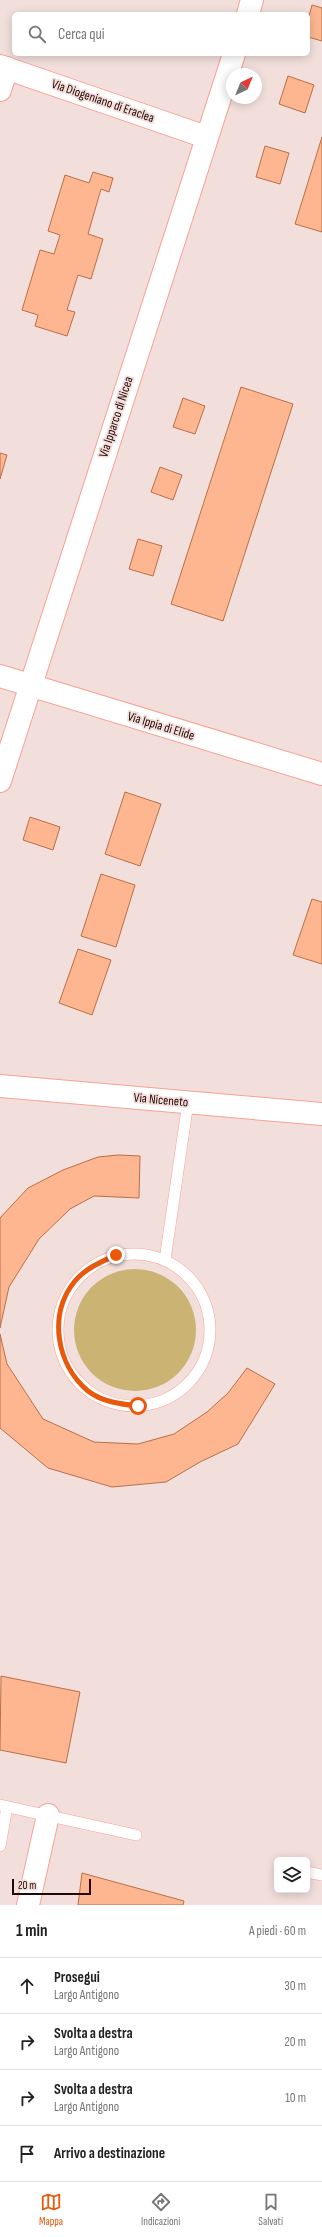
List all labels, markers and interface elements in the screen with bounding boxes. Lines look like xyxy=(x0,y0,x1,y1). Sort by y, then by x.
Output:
search box xyxy=(12,12,310,56)
icon: search xyxy=(26,23,48,45)
text: Cerca qui xyxy=(58,25,105,44)
north arrow xyxy=(226,68,262,104)
street label: Via Diogeniano di Eraclea xyxy=(50,76,156,126)
street label: Via Ipparco di Nicea xyxy=(95,374,137,460)
street label: Via Ippia di Elide xyxy=(126,708,196,744)
street label: Via Niceneto xyxy=(133,1090,189,1110)
route end xyxy=(107,1246,125,1264)
route start xyxy=(129,1397,147,1415)
map controls xyxy=(274,1857,310,1893)
button: layers xyxy=(274,1857,310,1893)
scale bar xyxy=(12,1877,91,1896)
text: 20 m xyxy=(18,1879,36,1892)
text: 1 min xyxy=(16,1921,48,1941)
text: A piedi · 60 m xyxy=(249,1923,306,1939)
text: Prosegui xyxy=(54,1968,100,1987)
icon: ahead xyxy=(16,1975,38,1997)
text: 30 m xyxy=(284,1978,306,1994)
text: Largo Antigono xyxy=(54,1987,119,2003)
text: Svolta a destra xyxy=(54,2024,133,2043)
icon: right xyxy=(16,2031,38,2053)
text: 20 m xyxy=(284,2034,306,2050)
text: Largo Antigono xyxy=(54,2043,119,2059)
text: Svolta a destra xyxy=(54,2080,133,2099)
icon: right xyxy=(16,2087,38,2109)
text: 10 m xyxy=(285,2090,306,2106)
text: Largo Antigono xyxy=(54,2099,119,2115)
icon: arrive xyxy=(16,2143,38,2165)
text: Arrivo a destinazione xyxy=(54,2144,165,2163)
tab: Mappa xyxy=(39,2191,63,2228)
tab: Indicazioni xyxy=(141,2191,180,2228)
tab: Salvati xyxy=(258,2191,283,2228)

